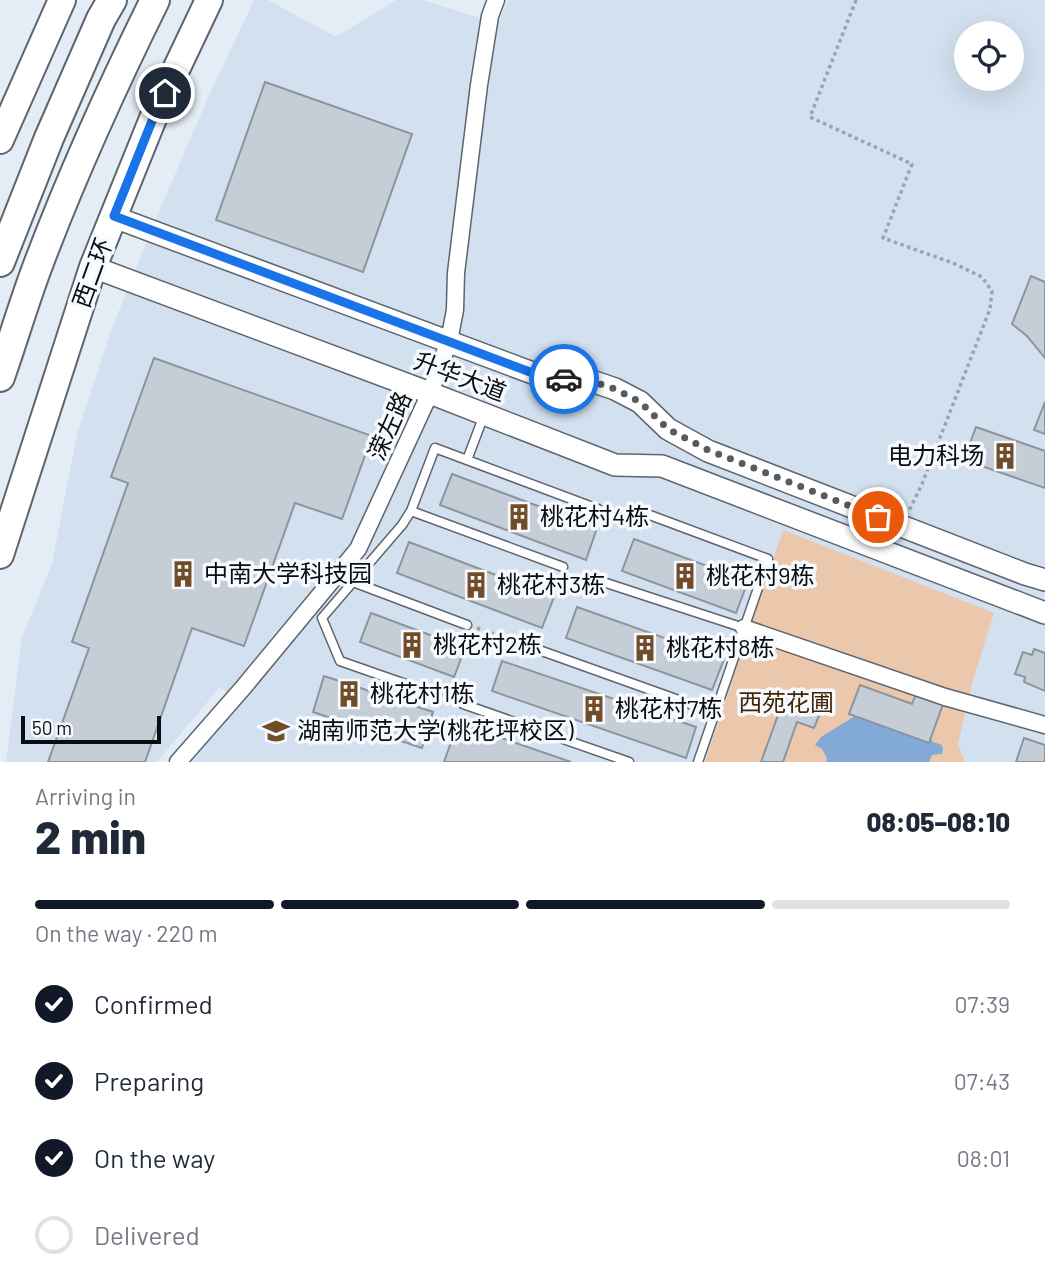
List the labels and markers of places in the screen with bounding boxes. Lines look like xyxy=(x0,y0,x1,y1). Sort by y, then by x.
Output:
pin xyxy=(135,63,195,123)
place label: 电力科场 xyxy=(888,440,984,469)
building icon: 电力科场 xyxy=(990,441,1020,471)
pin xyxy=(848,487,908,547)
place label: 桃花村4栋 xyxy=(540,501,649,530)
building icon: 桃花村4栋 xyxy=(504,502,534,532)
place label: 中南大学科技园 xyxy=(204,558,372,587)
building icon: 中南大学科技园 xyxy=(168,559,198,589)
place label: 桃花村9栋 xyxy=(706,560,815,589)
building icon: 桃花村9栋 xyxy=(670,561,700,591)
place label: 桃花村3栋 xyxy=(497,569,605,598)
building icon: 桃花村3栋 xyxy=(461,570,491,600)
place label: 桃花村2栋 xyxy=(433,629,542,658)
building icon: 桃花村2栋 xyxy=(397,630,427,660)
place label: 桃花村8栋 xyxy=(666,632,775,661)
building icon: 桃花村8栋 xyxy=(630,633,660,663)
place label: 桃花村1栋 xyxy=(370,678,474,707)
building icon: 桃花村1栋 xyxy=(334,679,364,709)
place label: 桃花村7栋 xyxy=(615,693,722,722)
building icon: 桃花村7栋 xyxy=(579,694,609,724)
place label: 湖南师范大学(桃花坪校区) xyxy=(297,715,574,744)
school or university icon: 湖南师范大学(桃花坪校区) xyxy=(261,716,291,746)

